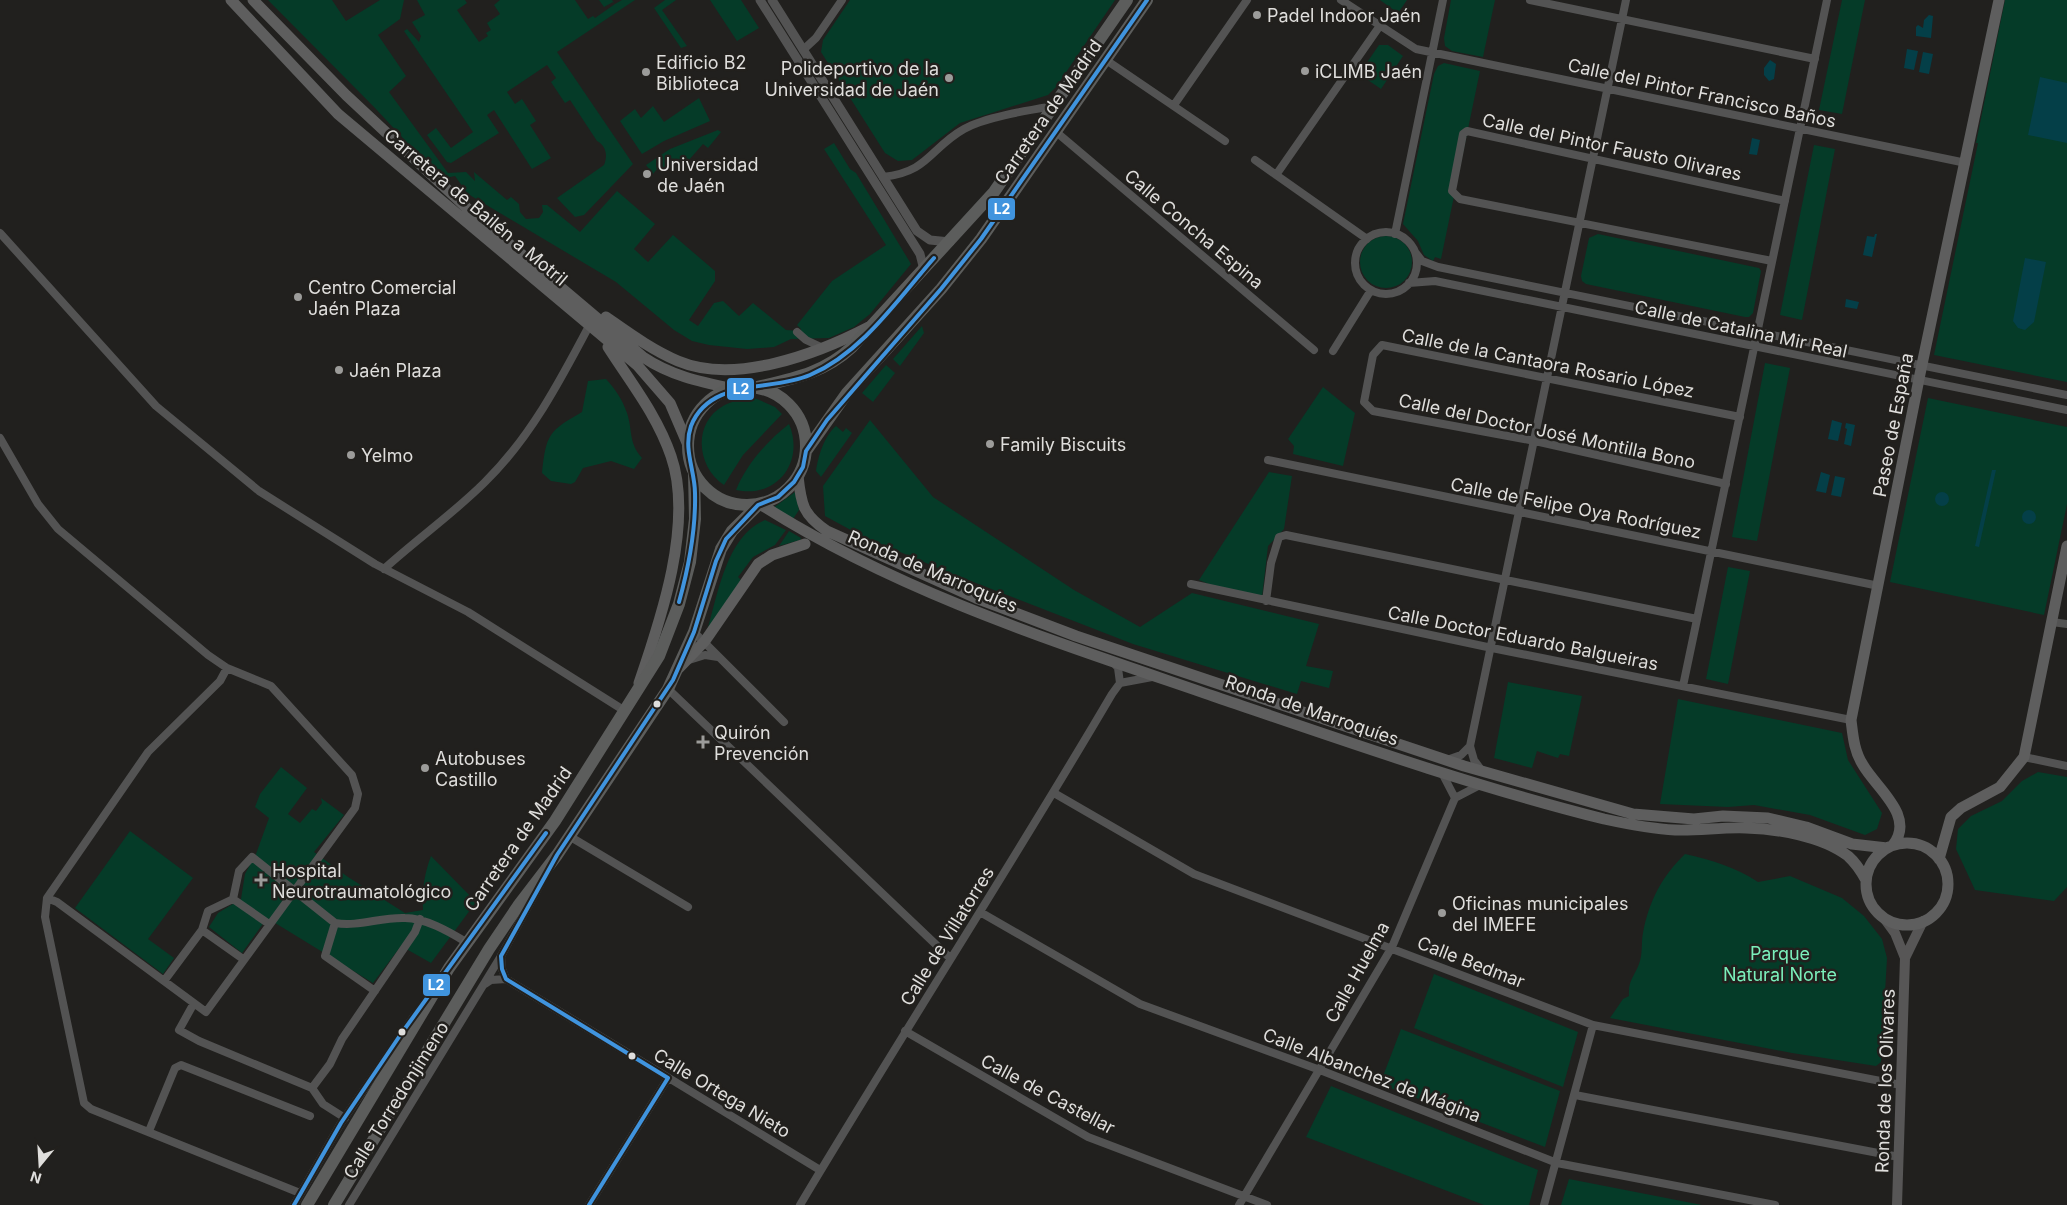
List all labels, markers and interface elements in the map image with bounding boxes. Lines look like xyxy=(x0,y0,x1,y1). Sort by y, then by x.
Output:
place label: Padel Indoor Jaén xyxy=(1267,5,1421,26)
marker: Padel Indoor Jaén xyxy=(1251,9,1263,21)
street label: Carretera de Madrid xyxy=(990,36,1106,188)
place label: Edificio B2 Biblioteca xyxy=(656,52,746,94)
street label: Calle del Pintor Francisco Baños xyxy=(1566,54,1838,132)
place label: Polideportivo de la Universidad de Jaén xyxy=(764,58,939,100)
place label: iCLIMB Jaén xyxy=(1315,61,1422,82)
marker: iCLIMB Jaén xyxy=(1299,65,1311,77)
marker: Edificio B2 Biblioteca xyxy=(640,66,652,78)
marker: Polideportivo de la Universidad de Jaén xyxy=(943,72,955,84)
street label: Calle del Pintor Fausto Olivares xyxy=(1481,109,1743,185)
street label: Carretera de Bailén a Motril xyxy=(380,124,572,290)
place label: Universidad de Jaén xyxy=(657,154,758,196)
street label: Calle Concha Espina xyxy=(1120,165,1268,293)
marker: Universidad de Jaén xyxy=(641,168,653,180)
line badge: L2 xyxy=(987,197,1016,221)
text: L2 xyxy=(994,200,1011,217)
place label: Centro Comercial Jaén Plaza xyxy=(308,277,456,319)
marker: Centro Comercial Jaén Plaza xyxy=(292,291,304,303)
street label: Calle de Catalina Mir Real xyxy=(1633,296,1849,362)
street label: Calle de la Cantaora Rosario López xyxy=(1400,324,1696,402)
street label: Paseo de España xyxy=(1869,351,1917,499)
place label: Jaén Plaza xyxy=(349,360,442,381)
marker: Jaén Plaza xyxy=(333,364,345,376)
line badge: L2 xyxy=(726,377,755,401)
text: L2 xyxy=(733,380,750,397)
street label: Calle del Doctor José Montilla Bono xyxy=(1397,389,1697,473)
place label: Family Biscuits xyxy=(1000,434,1126,455)
marker: Family Biscuits xyxy=(984,438,996,450)
place label: Yelmo xyxy=(361,445,413,466)
marker: Yelmo xyxy=(345,449,357,461)
street label: Calle de Felipe Oya Rodríguez xyxy=(1449,473,1703,543)
street label: Ronda de Marroquíes xyxy=(845,526,1021,616)
street label: Calle Doctor Eduardo Balgueiras xyxy=(1386,601,1660,675)
street label: Ronda de Marroquíes xyxy=(1222,670,1402,750)
unlabelled marker xyxy=(652,699,662,709)
place label: Quirón Prevención xyxy=(714,722,809,764)
marker: Quirón Prevención xyxy=(696,735,710,749)
place label: Autobuses Castillo xyxy=(435,748,526,790)
marker: Autobuses Castillo xyxy=(419,762,431,774)
street label: Carretera de Madrid xyxy=(460,763,576,915)
place label: Hospital Neurotraumatológico xyxy=(272,860,451,902)
street label: Calle de Villatorres xyxy=(896,863,998,1009)
marker: Hospital Neurotraumatológico xyxy=(254,873,268,887)
place label: Oficinas municipales del IMEFE xyxy=(1452,893,1628,935)
marker: Oficinas municipales del IMEFE xyxy=(1436,907,1448,919)
street label: Calle Huelma xyxy=(1321,918,1393,1026)
street label: Calle Bedmar xyxy=(1414,932,1528,992)
park label: Parque Natural Norte xyxy=(1723,943,1837,985)
line badge: L2 xyxy=(422,973,451,997)
text: L2 xyxy=(428,976,445,993)
street label: Ronda de los Olivares xyxy=(1871,989,1899,1173)
street label: Calle Torredonjimeno xyxy=(339,1018,453,1182)
street label: Calle Albanchez de Mágina xyxy=(1260,1024,1484,1126)
unlabelled marker xyxy=(397,1027,407,1037)
street label: Calle Ortega Nieto xyxy=(650,1044,794,1142)
street label: Calle de Castellar xyxy=(977,1050,1119,1138)
unlabelled marker xyxy=(627,1051,637,1061)
north arrow xyxy=(15,1140,65,1190)
text: N xyxy=(28,1168,44,1188)

